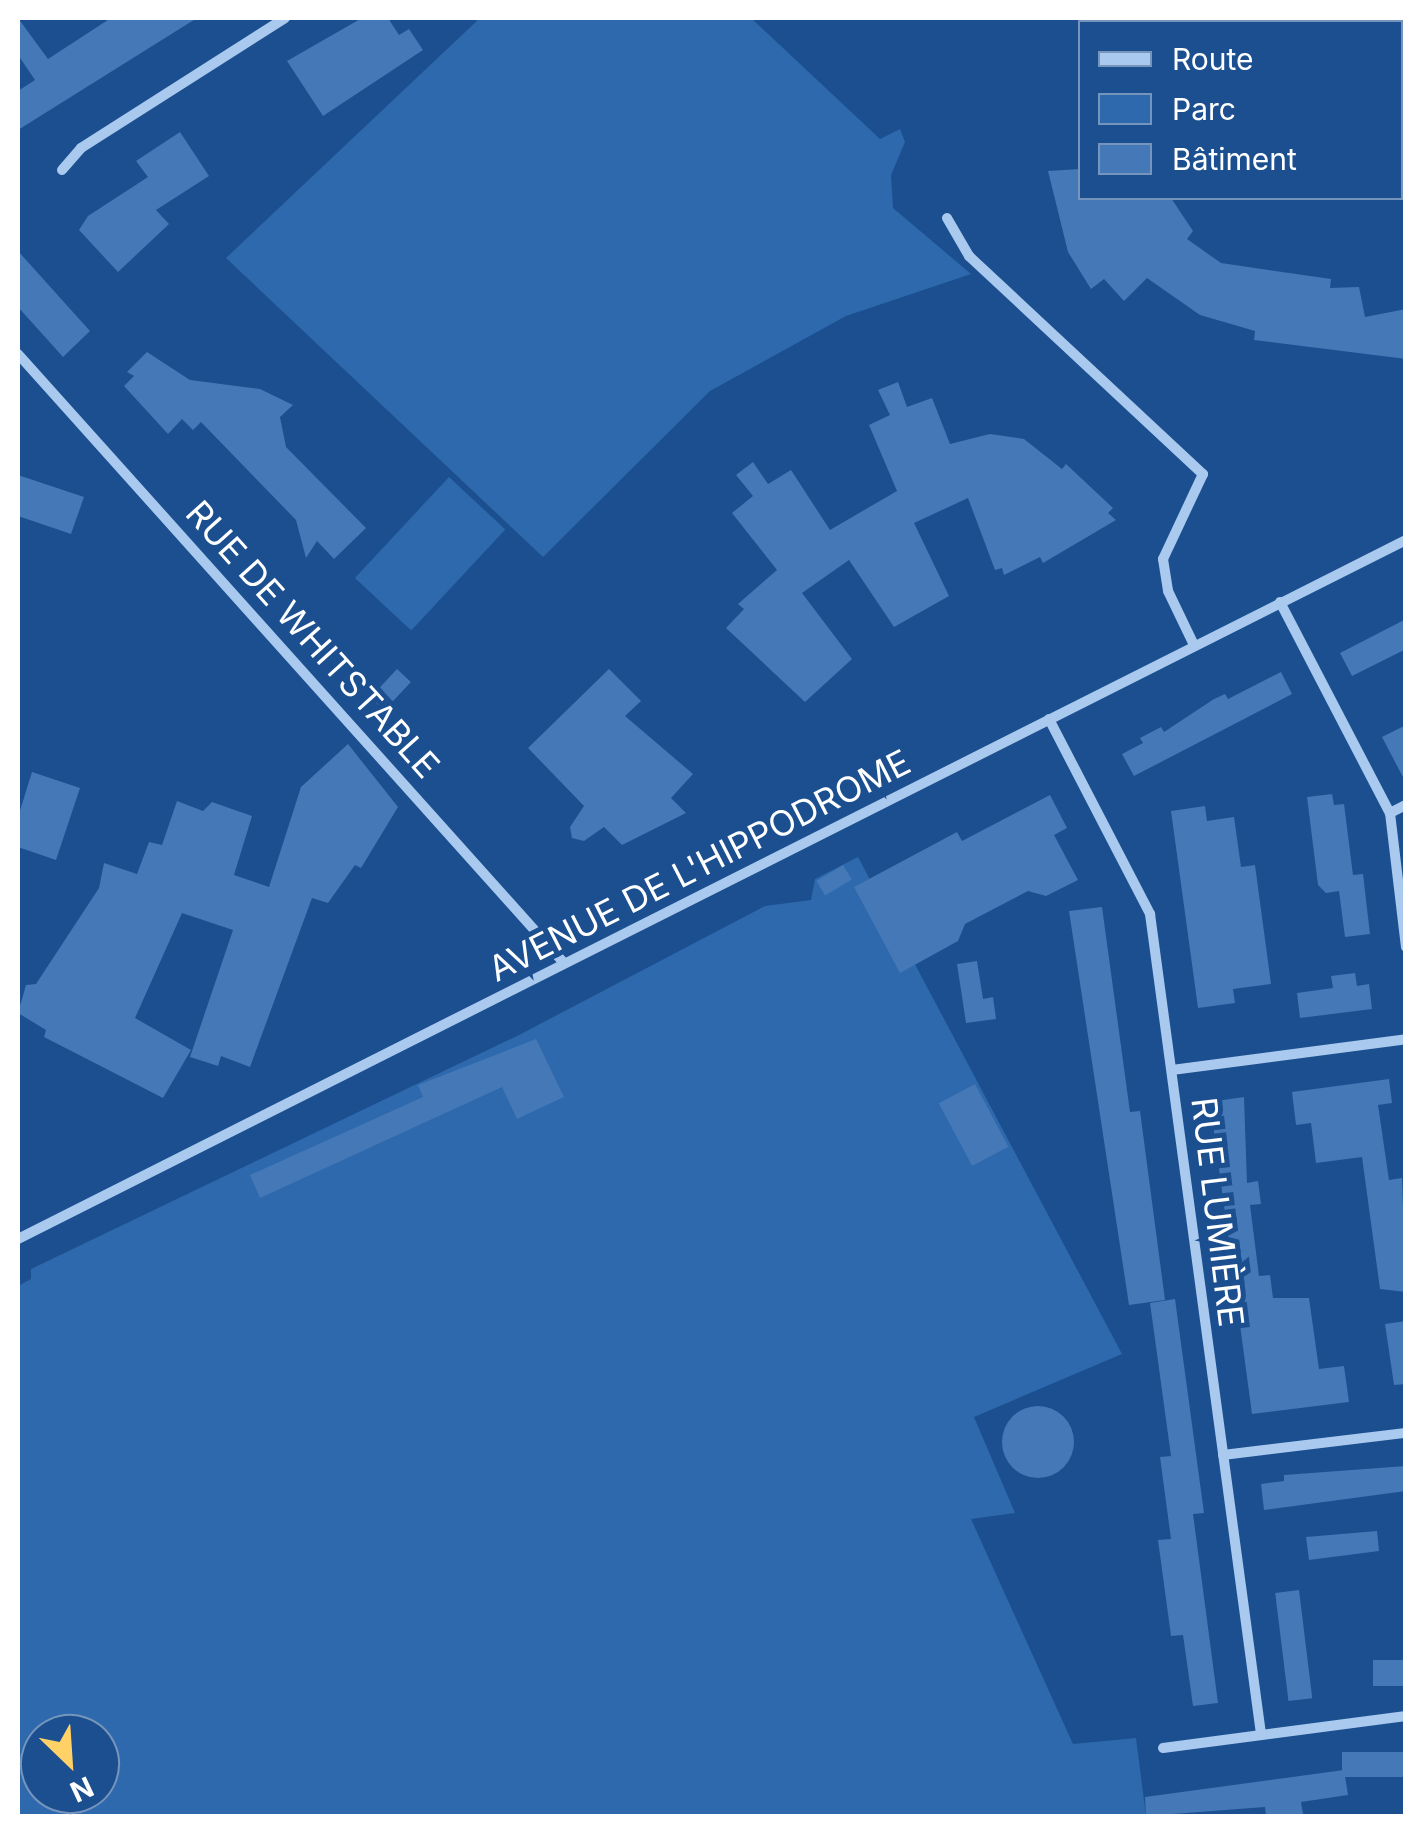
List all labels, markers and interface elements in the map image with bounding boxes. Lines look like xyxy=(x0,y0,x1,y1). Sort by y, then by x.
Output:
legend xyxy=(1078,20,1403,200)
text: Route xyxy=(1172,41,1254,77)
text: Parc xyxy=(1172,91,1236,127)
text: Bâtiment xyxy=(1172,141,1297,177)
street label: RUE DE WHITSTABLE xyxy=(178,492,448,786)
street label: AVENUE DE L'HIPPODROME xyxy=(481,740,917,990)
street label: RUE LUMIÈRE xyxy=(1183,1095,1253,1329)
north arrow xyxy=(20,1714,120,1814)
text: N xyxy=(65,1769,99,1809)

